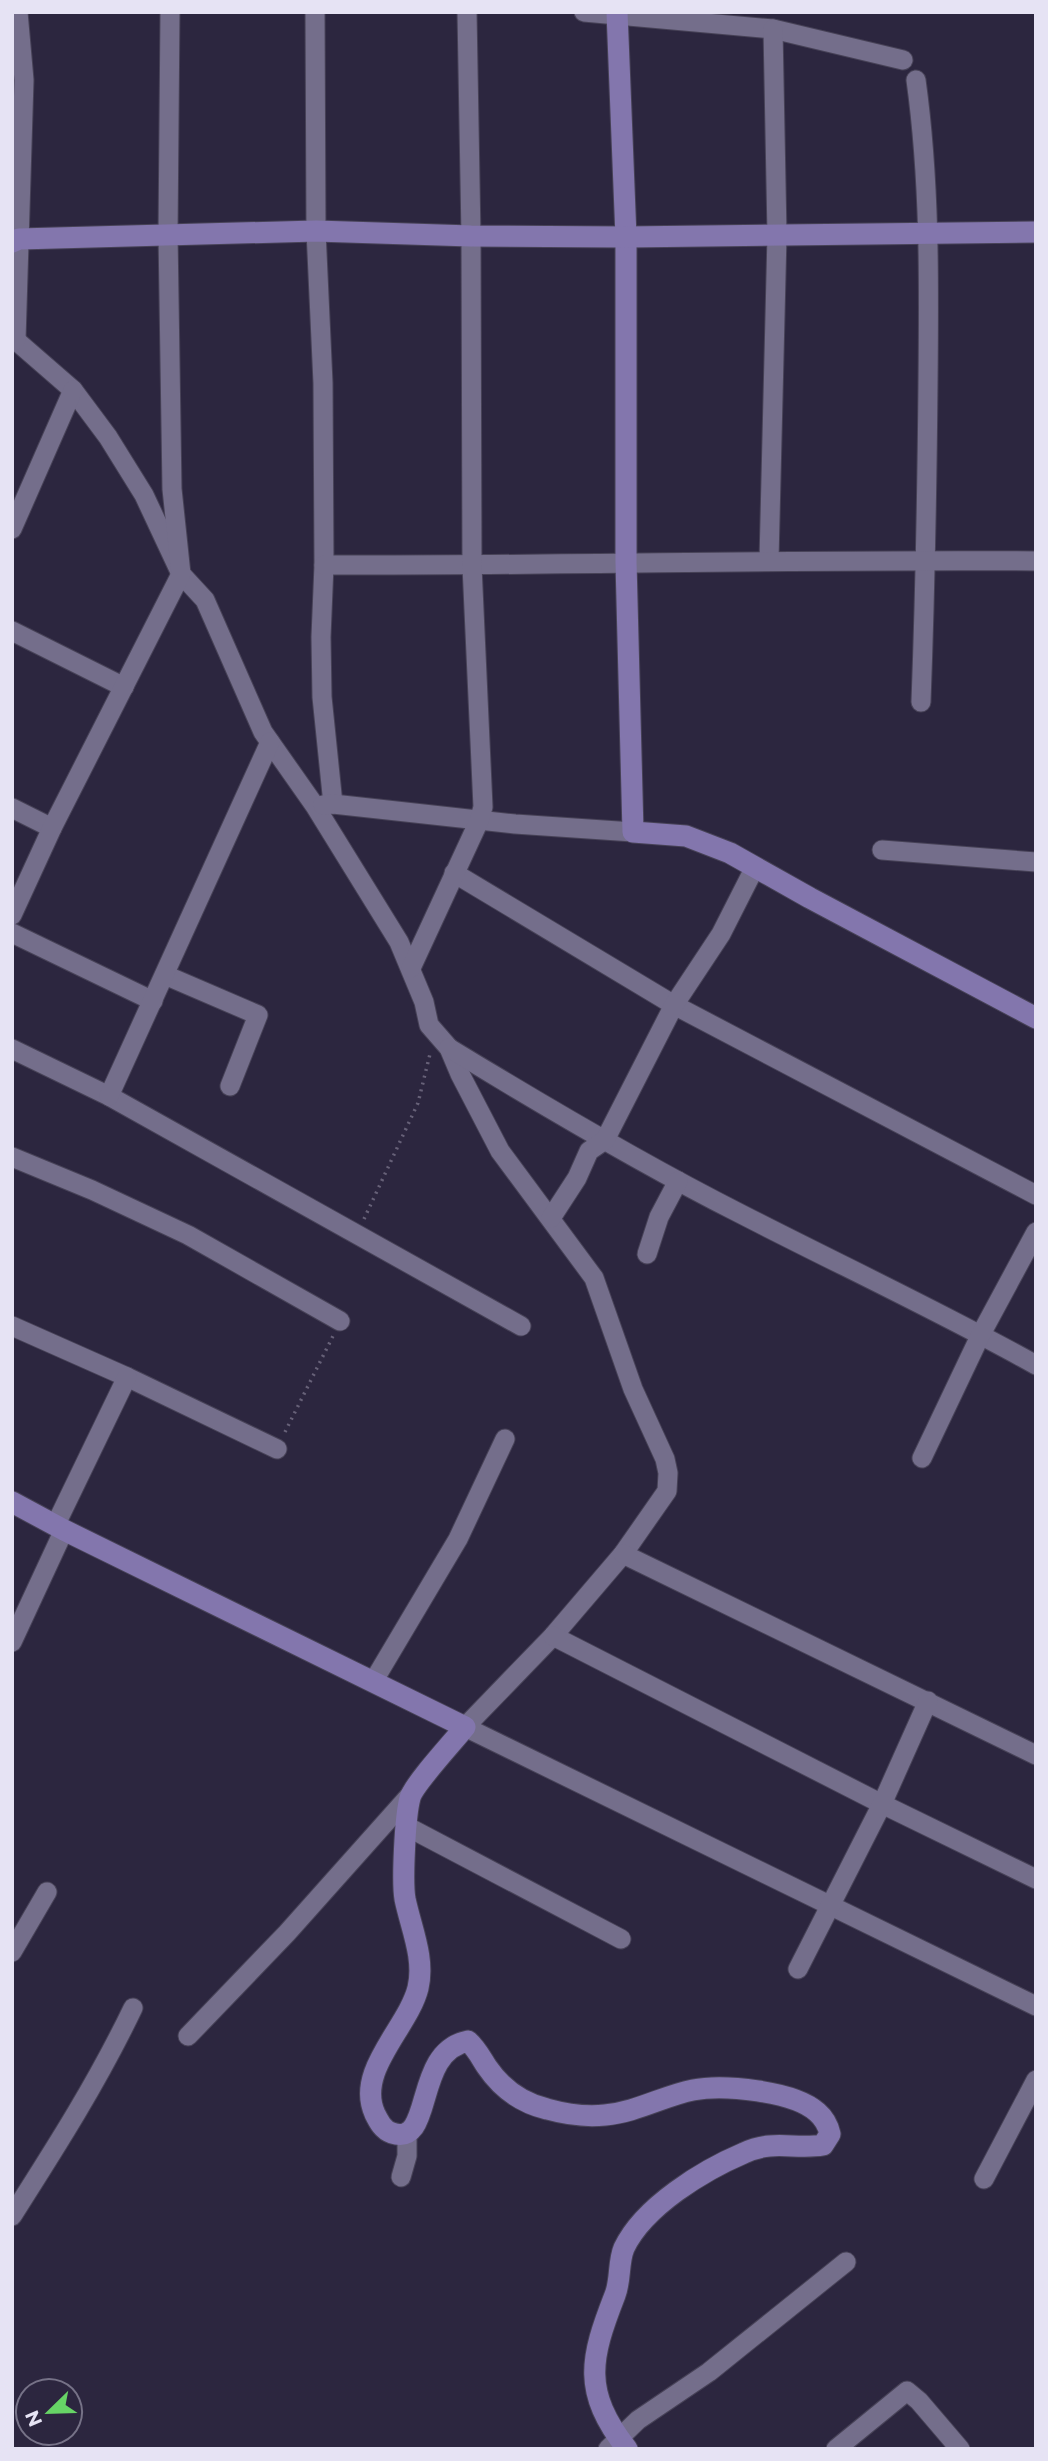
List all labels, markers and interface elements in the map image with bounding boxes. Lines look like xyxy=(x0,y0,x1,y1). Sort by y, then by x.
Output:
north arrow xyxy=(14,2377,84,2447)
text: N xyxy=(20,2407,47,2430)

